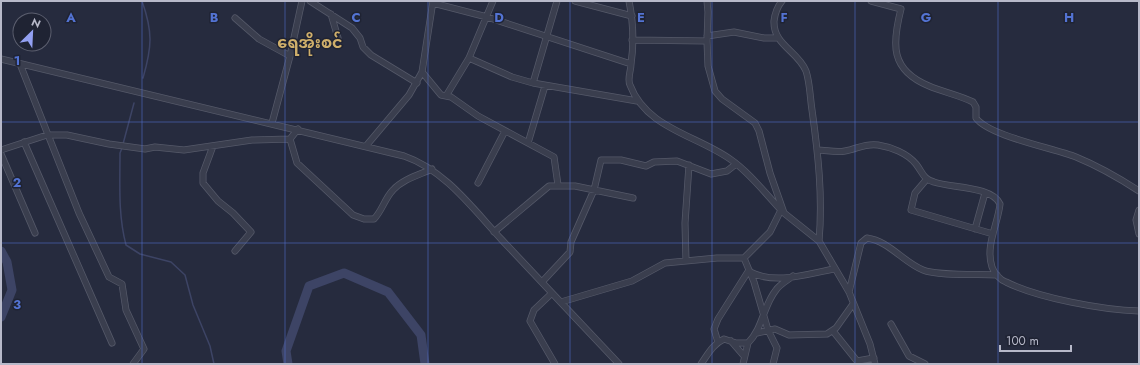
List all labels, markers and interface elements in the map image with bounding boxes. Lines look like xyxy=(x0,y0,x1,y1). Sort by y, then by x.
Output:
text: A xyxy=(65,8,76,27)
text: B xyxy=(210,8,219,27)
text: C xyxy=(351,8,361,27)
text: D xyxy=(494,8,504,27)
text: E xyxy=(637,8,645,27)
text: F xyxy=(780,8,788,27)
text: G xyxy=(921,8,932,27)
text: H xyxy=(1064,8,1074,27)
north arrow xyxy=(12,12,52,52)
text: N xyxy=(29,14,43,32)
district label: ရေအိုးစင် xyxy=(277,31,343,56)
text: 1 xyxy=(14,51,20,70)
text: 2 xyxy=(13,173,21,192)
text: 3 xyxy=(13,295,21,314)
scale bar xyxy=(1000,327,1071,353)
text: 100 m xyxy=(1006,332,1039,350)

